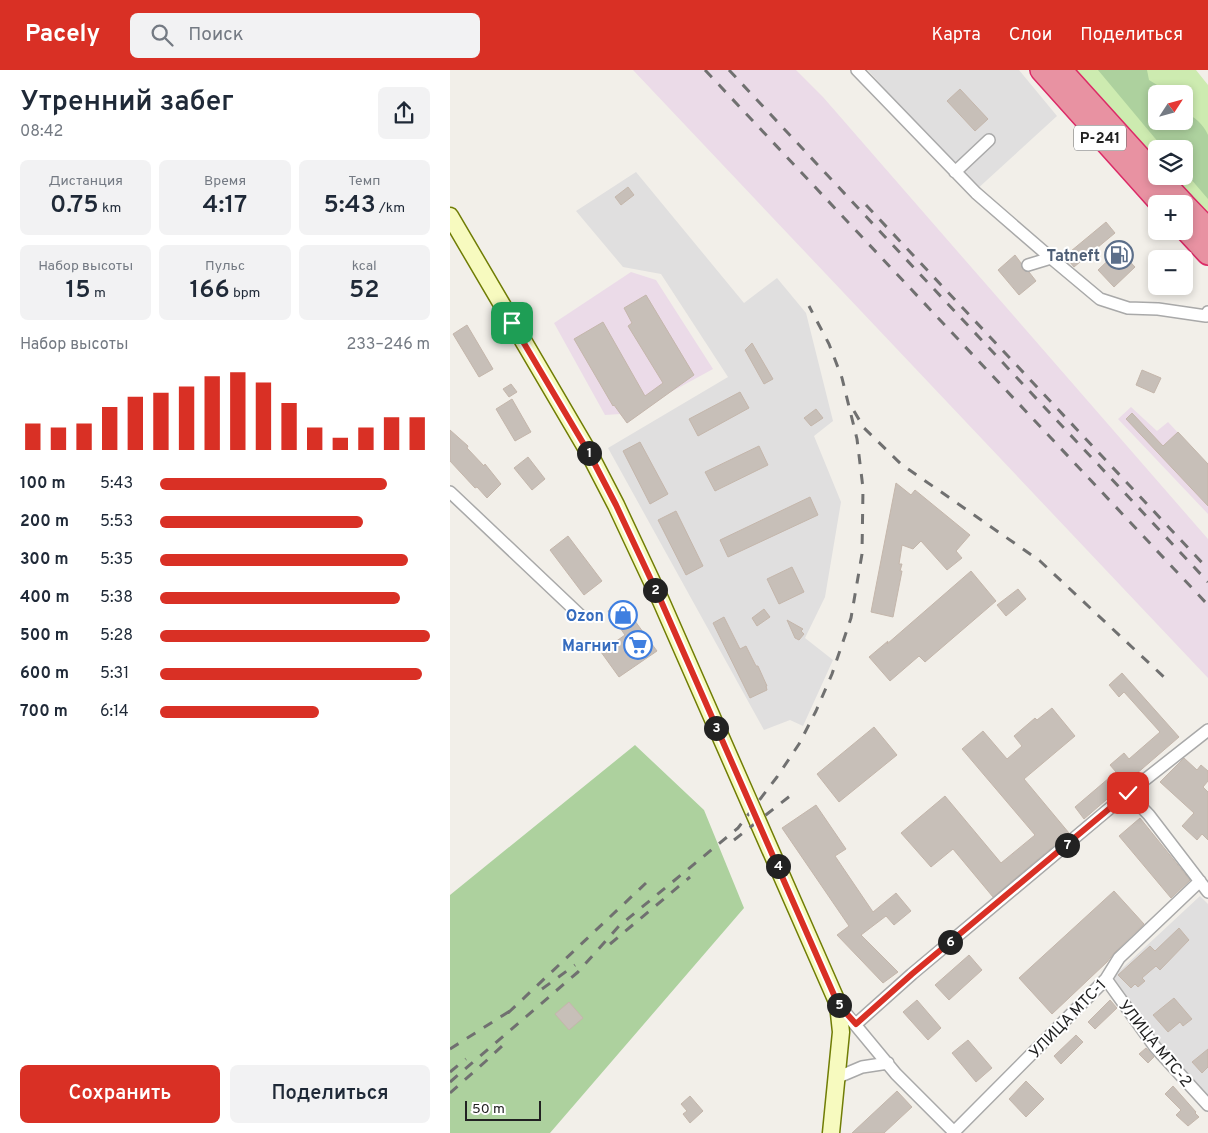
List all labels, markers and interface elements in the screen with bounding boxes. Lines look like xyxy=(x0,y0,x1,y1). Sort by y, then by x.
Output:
search box xyxy=(130,13,480,58)
text: Pacely xyxy=(25,20,100,50)
icon: search xyxy=(148,21,176,49)
text: Поиск xyxy=(188,23,244,47)
text: Карта xyxy=(931,24,981,47)
text: Слои xyxy=(1009,24,1052,47)
text: Поделиться xyxy=(1080,24,1183,47)
text: Утренний забег xyxy=(20,85,234,121)
north arrow xyxy=(1148,85,1192,130)
map controls xyxy=(1148,85,1193,295)
button: share xyxy=(378,87,430,139)
text: 08:42 xyxy=(20,122,63,142)
road number: Р-241 xyxy=(1074,126,1126,150)
button: layers xyxy=(1148,140,1193,185)
text: Дистанция xyxy=(48,173,123,190)
text: Время xyxy=(204,173,246,190)
text: Темп xyxy=(348,173,380,190)
text: 0.75 xyxy=(50,190,99,222)
text: 4:17 xyxy=(203,190,247,222)
text: 5:43 xyxy=(324,190,376,222)
button: + xyxy=(1148,195,1193,240)
text: km xyxy=(99,200,121,217)
text: /km xyxy=(376,200,405,217)
fuel station icon: Tatneft xyxy=(1104,240,1134,270)
place label: Tatneft xyxy=(1046,247,1100,267)
button: − xyxy=(1148,250,1193,295)
text: Набор высоты xyxy=(38,258,133,275)
text: Пульс xyxy=(205,258,245,275)
text: kcal xyxy=(352,258,377,275)
text: 15 xyxy=(66,275,91,307)
text: 166 xyxy=(189,275,230,307)
text: 52 xyxy=(349,275,380,307)
text: m xyxy=(91,285,106,302)
text: bpm xyxy=(230,285,260,302)
pin xyxy=(491,302,533,344)
icon: arrive xyxy=(498,309,526,337)
text: Набор высоты xyxy=(20,335,128,355)
text: 233–246 m xyxy=(346,335,430,355)
pin: 1 xyxy=(576,440,602,466)
text: 1 xyxy=(587,445,592,462)
text: 100 m xyxy=(20,474,66,494)
text: 5:43 xyxy=(100,474,133,494)
text: 200 m xyxy=(20,512,69,532)
text: 5:53 xyxy=(100,512,133,532)
text: 300 m xyxy=(20,550,68,570)
text: 5:35 xyxy=(100,550,133,570)
pin: 2 xyxy=(642,578,668,602)
text: 2 xyxy=(651,582,660,599)
text: 400 m xyxy=(20,588,69,608)
text: 5:38 xyxy=(100,588,133,608)
shop icon: Ozon xyxy=(608,600,638,630)
place label: Ozon xyxy=(566,607,604,627)
text: 500 m xyxy=(20,626,69,646)
text: 5:28 xyxy=(100,626,133,646)
supermarket icon: Магнит xyxy=(623,630,653,660)
place label: Магнит xyxy=(562,637,619,657)
text: 600 m xyxy=(20,664,69,684)
text: 5:31 xyxy=(100,664,129,684)
text: 700 m xyxy=(20,702,68,722)
text: 6:14 xyxy=(100,702,129,722)
pin: 3 xyxy=(704,716,728,740)
text: 3 xyxy=(712,720,721,737)
pin xyxy=(1107,772,1149,814)
icon: check xyxy=(1114,779,1142,807)
pin: 7 xyxy=(1054,832,1080,858)
text: 7 xyxy=(1064,837,1071,854)
pin: 4 xyxy=(766,854,790,878)
text: 4 xyxy=(774,858,783,875)
pin: 6 xyxy=(938,930,962,954)
text: 6 xyxy=(946,934,955,951)
street label: УЛИЦА МТС-1 xyxy=(1026,976,1111,1063)
pin: 5 xyxy=(826,992,852,1018)
text: 5 xyxy=(835,997,844,1014)
street label: УЛИЦА МТС-2 xyxy=(1113,997,1196,1092)
button: Сохранить xyxy=(20,1065,220,1123)
button: Поделиться xyxy=(230,1065,430,1123)
scale bar xyxy=(465,1098,541,1121)
text: 50 m xyxy=(472,1101,505,1118)

